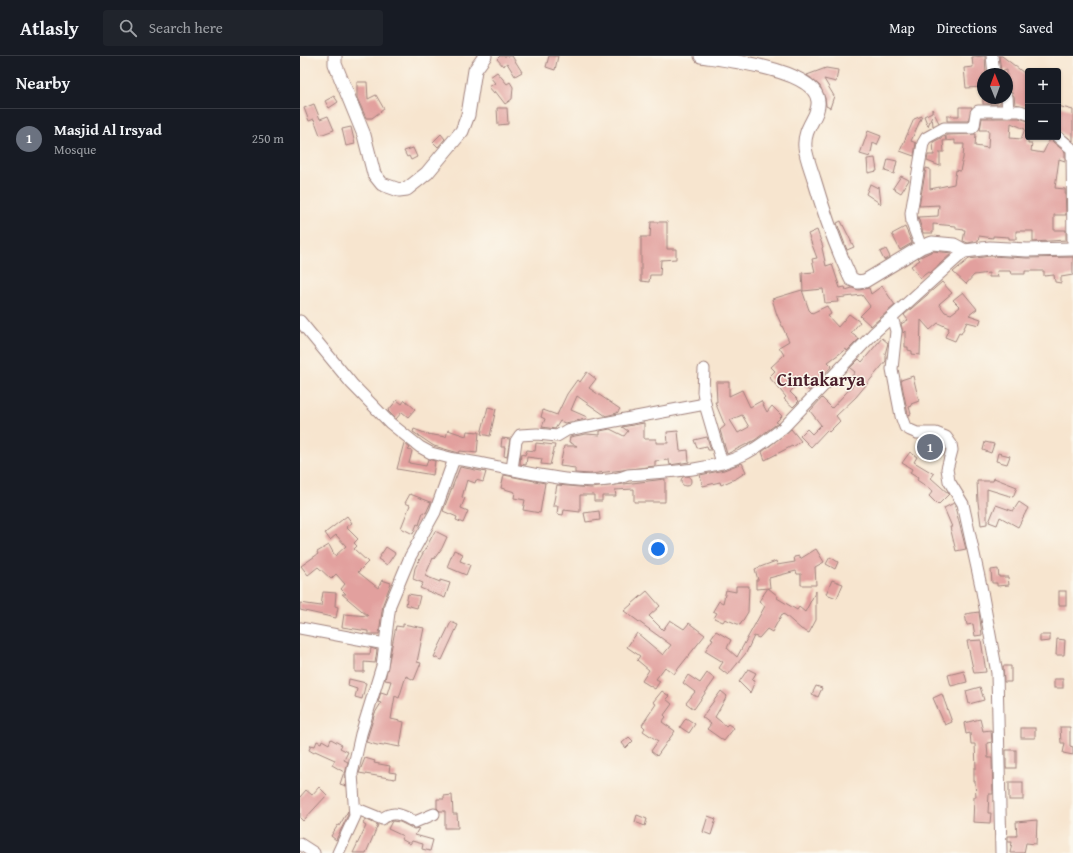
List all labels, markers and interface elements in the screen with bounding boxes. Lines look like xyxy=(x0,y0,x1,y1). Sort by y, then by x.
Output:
search box xyxy=(103,10,383,46)
text: Atlasly xyxy=(20,14,79,42)
icon: search xyxy=(117,17,139,39)
text: Search here xyxy=(149,17,223,38)
text: Map xyxy=(889,18,915,38)
text: Directions xyxy=(937,18,997,38)
text: Saved xyxy=(1019,18,1053,38)
north arrow xyxy=(977,68,1013,104)
map controls xyxy=(1025,68,1061,140)
button: + xyxy=(1025,68,1061,104)
text: Nearby xyxy=(16,70,70,95)
button: − xyxy=(1025,104,1061,140)
text: Masjid Al Irsyad xyxy=(54,119,162,140)
text: 1 xyxy=(26,129,32,148)
text: 250 m xyxy=(252,129,284,148)
text: Mosque xyxy=(54,140,96,159)
district label: Cintakarya xyxy=(777,366,866,393)
pin: 1 xyxy=(917,432,943,462)
your location xyxy=(648,539,668,559)

